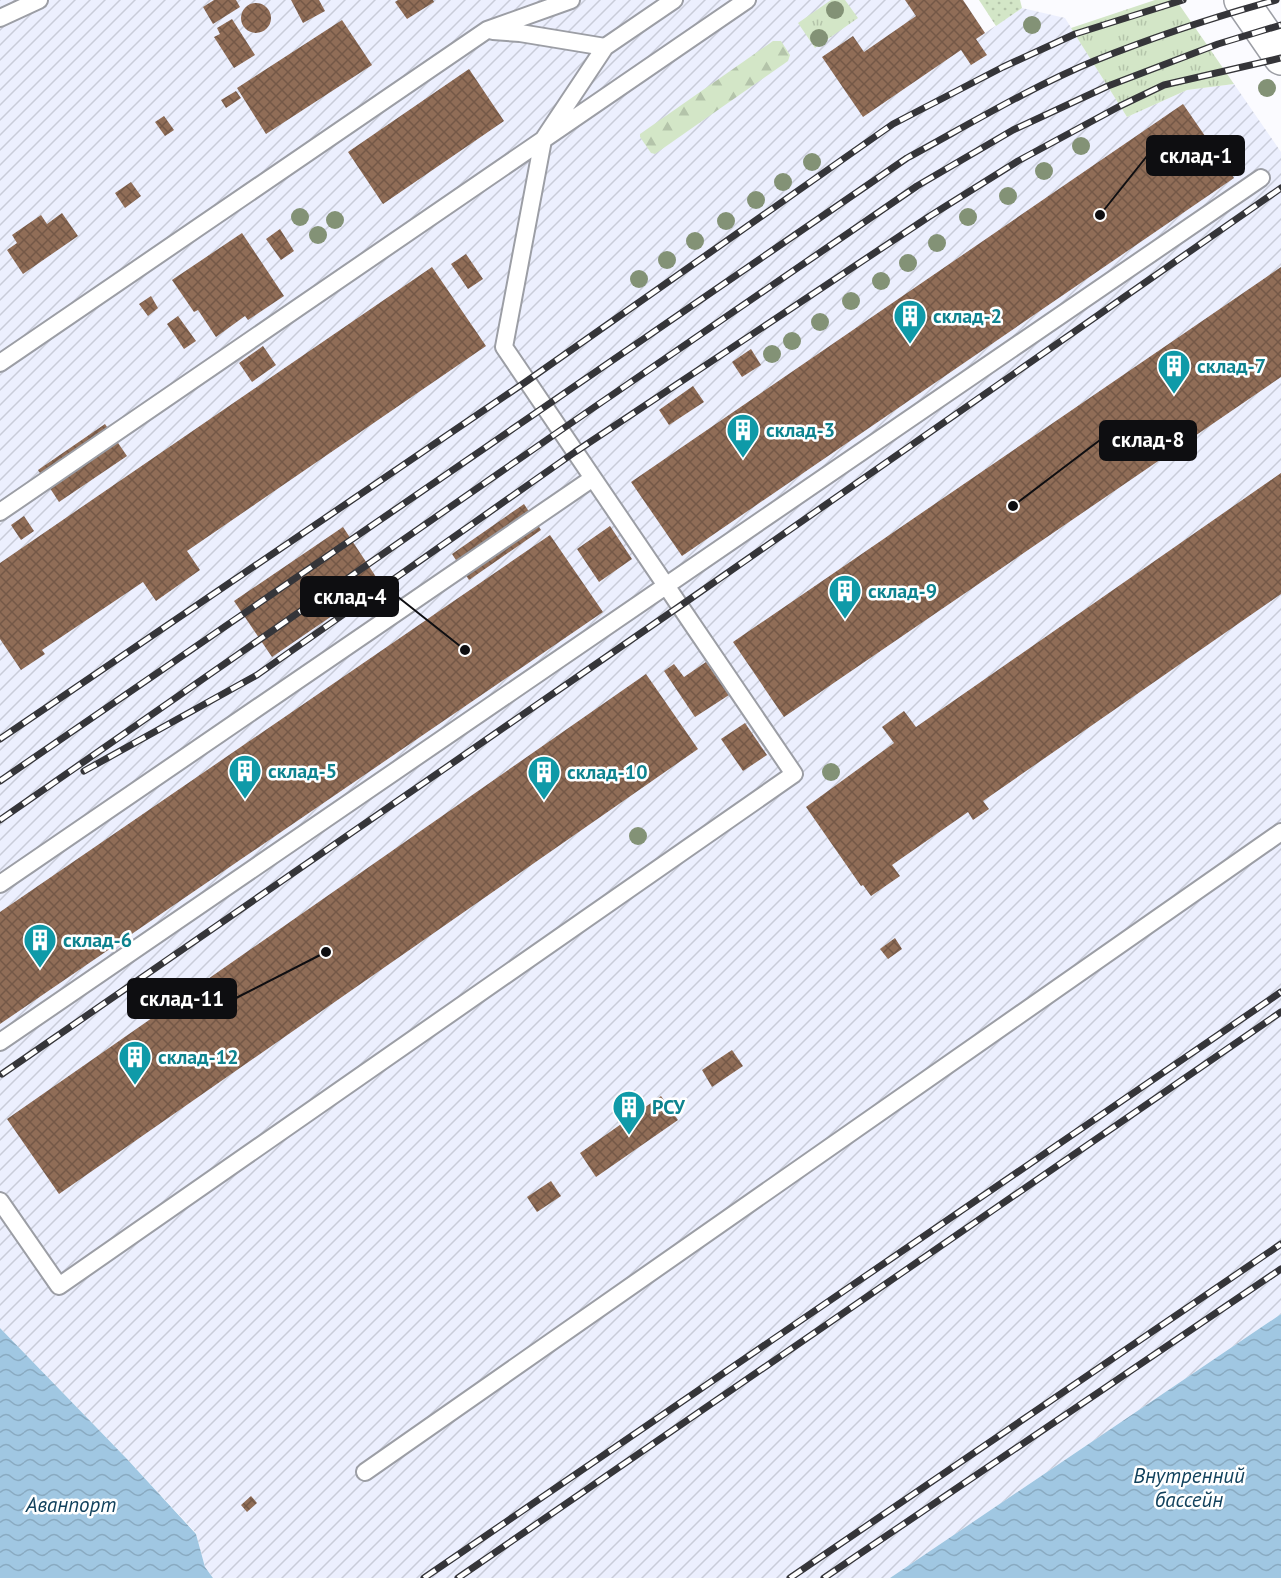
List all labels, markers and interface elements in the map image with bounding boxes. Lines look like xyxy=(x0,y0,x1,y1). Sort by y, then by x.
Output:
callout: склад-1 xyxy=(1147,136,1244,175)
text: склад-1 xyxy=(1160,142,1232,169)
building icon: склад-2 xyxy=(892,298,928,345)
place label: склад-2 xyxy=(933,303,1002,329)
building icon: склад-7 xyxy=(1156,348,1192,395)
place label: склад-7 xyxy=(1197,353,1266,379)
building icon: склад-3 xyxy=(725,412,761,459)
place label: склад-3 xyxy=(766,417,835,443)
callout: склад-8 xyxy=(1100,421,1196,460)
text: склад-8 xyxy=(1112,426,1184,453)
building icon: склад-9 xyxy=(827,573,863,620)
callout: склад-4 xyxy=(301,577,398,616)
place label: склад-9 xyxy=(868,578,937,604)
text: склад-4 xyxy=(314,583,386,610)
building icon: склад-5 xyxy=(227,753,263,800)
building icon: склад-10 xyxy=(526,754,562,801)
place label: склад-5 xyxy=(268,758,337,784)
place label: склад-10 xyxy=(567,759,648,785)
building icon: склад-6 xyxy=(22,922,58,969)
place label: склад-6 xyxy=(63,927,132,953)
callout: склад-11 xyxy=(128,979,236,1018)
text: склад-11 xyxy=(140,985,224,1012)
building icon: склад-12 xyxy=(117,1039,153,1086)
place label: склад-12 xyxy=(158,1044,239,1070)
building icon: РСУ xyxy=(611,1089,647,1136)
place label: РСУ xyxy=(652,1094,686,1120)
water label: Внутренний бассейн xyxy=(1133,1462,1245,1513)
water label: Аванпорт xyxy=(25,1491,116,1518)

